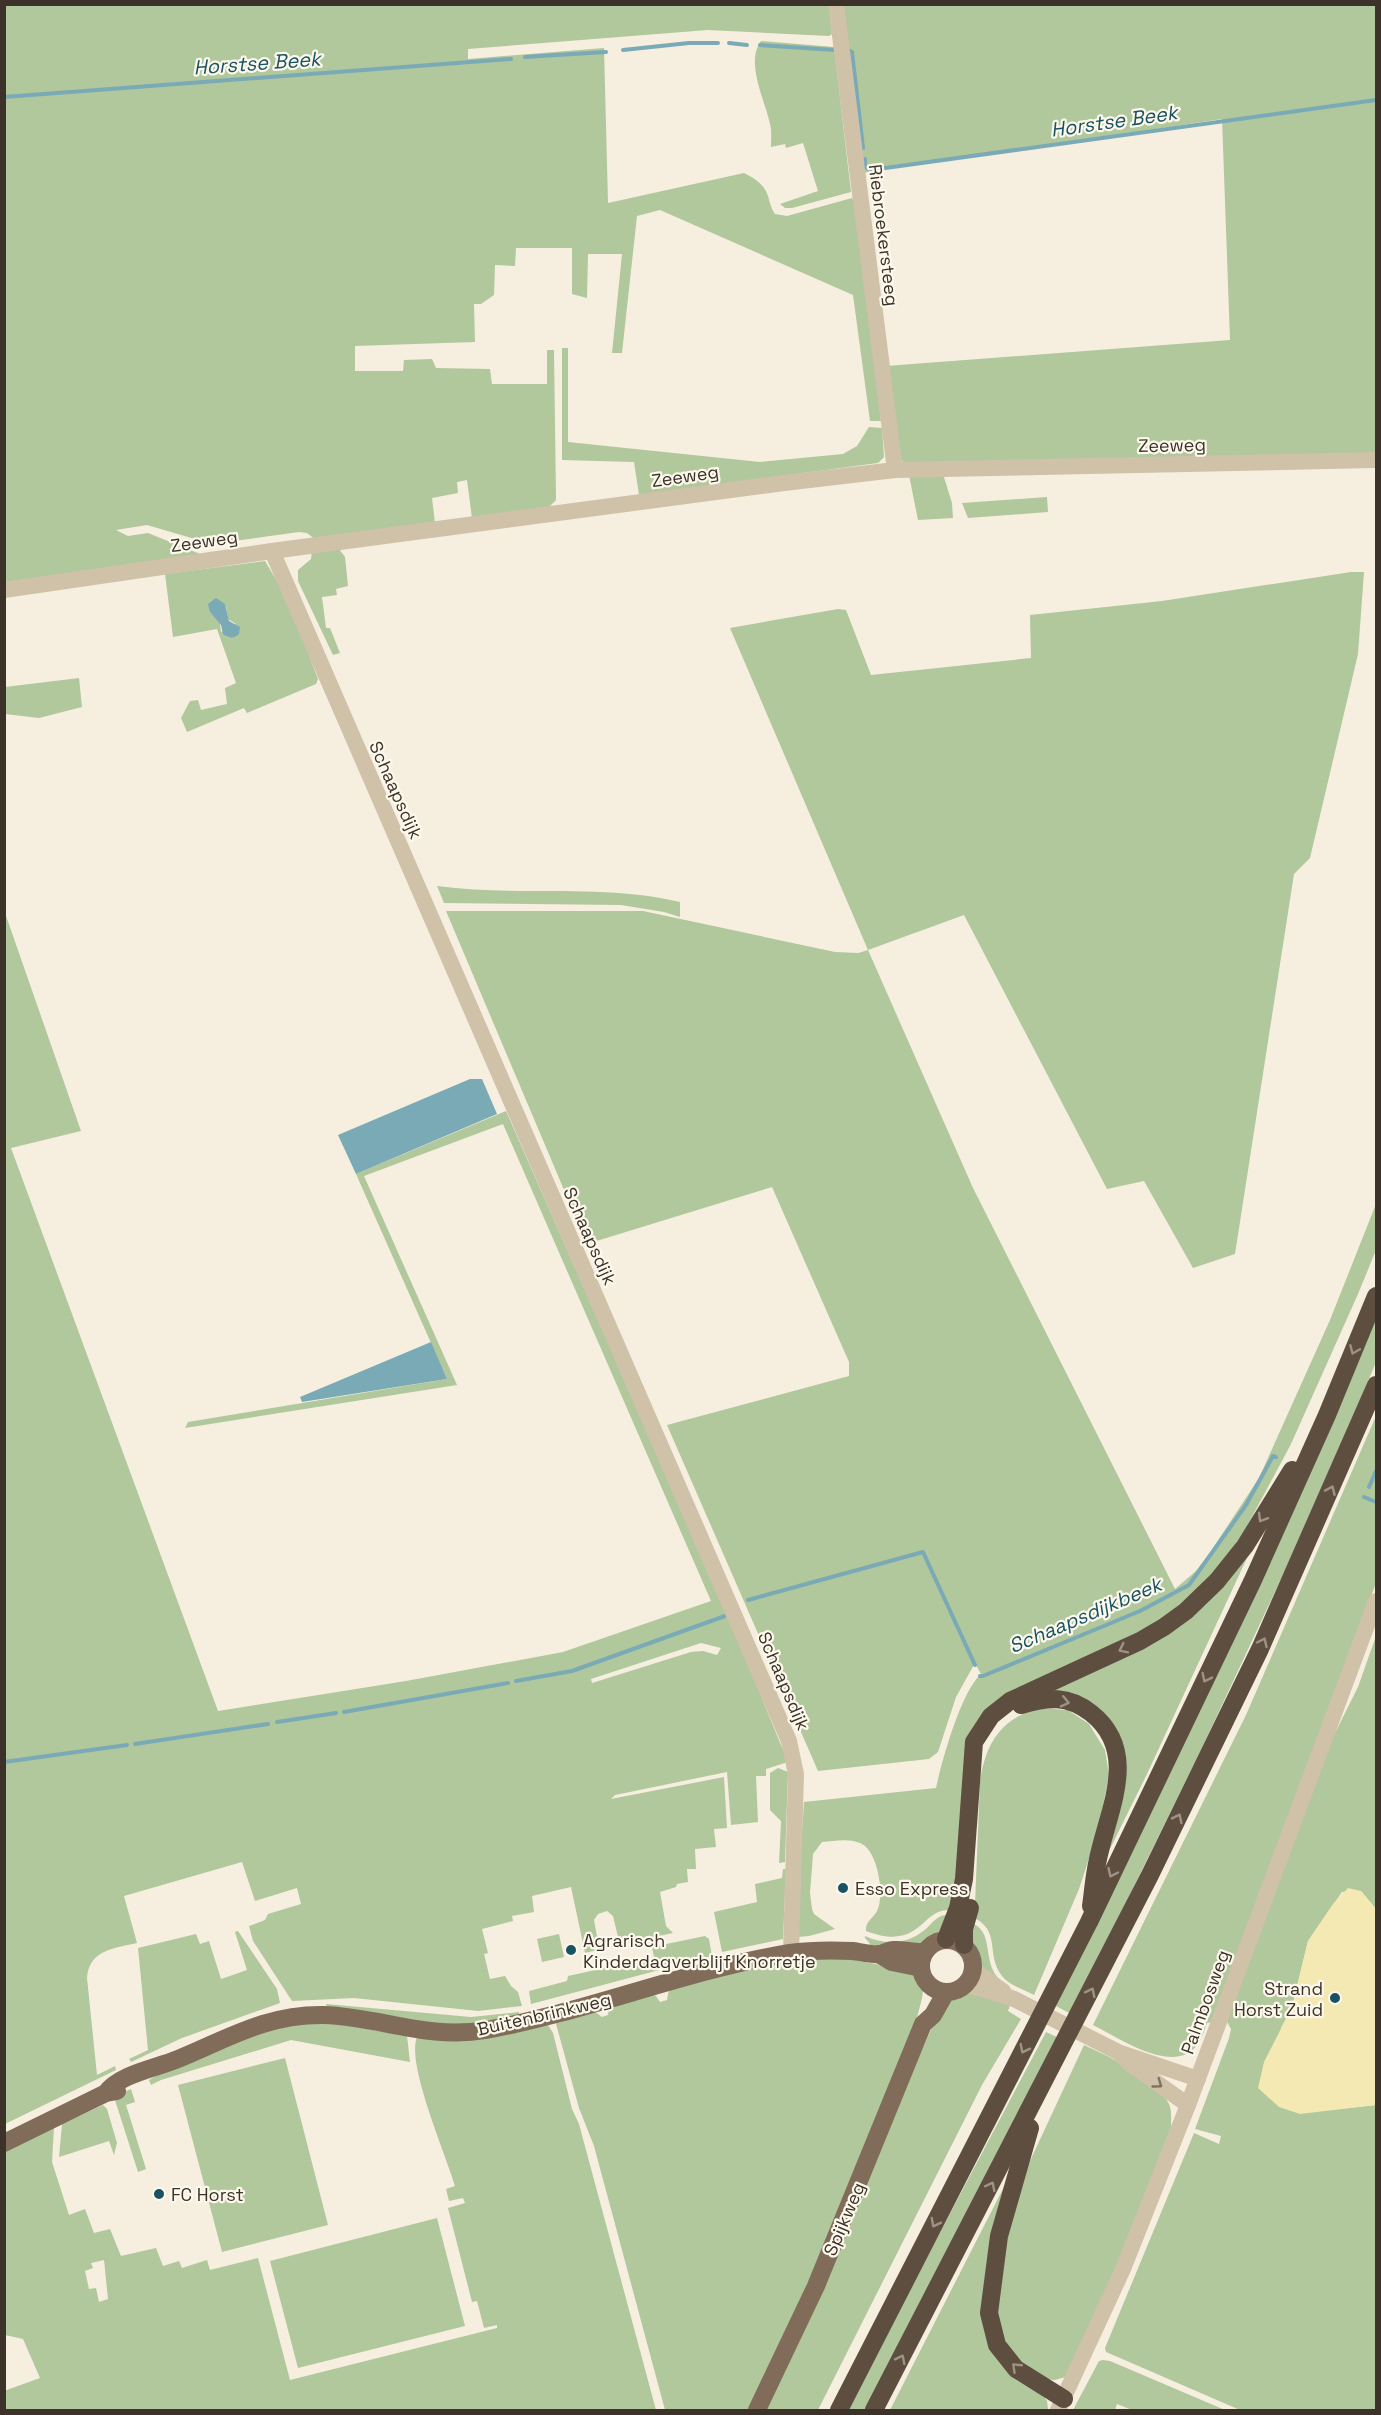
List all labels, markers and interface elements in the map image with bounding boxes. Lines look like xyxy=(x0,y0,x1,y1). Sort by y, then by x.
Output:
water label: Horstse Beek xyxy=(192,45,324,80)
water label: Horstse Beek xyxy=(1049,99,1181,143)
street label: Riebroekersteeg xyxy=(864,163,904,307)
street label: Zeeweg xyxy=(1138,433,1206,457)
street label: Zeeweg xyxy=(650,460,720,492)
street label: Zeeweg xyxy=(169,525,239,557)
street label: Schaapsdijk xyxy=(364,737,428,843)
street label: Schaapsdijk xyxy=(558,1183,622,1289)
one-way arrow xyxy=(1349,1344,1361,1355)
one-way arrow xyxy=(1324,1485,1336,1496)
one-way arrow xyxy=(1258,1512,1270,1522)
water label: Schaapsdijkbeek xyxy=(1005,1570,1167,1659)
street label: Schaapsdijk xyxy=(753,1628,815,1734)
one-way arrow xyxy=(1256,1638,1268,1649)
one-way arrow xyxy=(1118,1642,1129,1653)
one-way arrow xyxy=(1201,1671,1213,1682)
one-way arrow xyxy=(1060,1694,1070,1707)
one-way arrow xyxy=(1171,1813,1182,1824)
one-way arrow xyxy=(1108,1866,1120,1877)
place label: Esso Express xyxy=(855,1877,968,1900)
marker: Esso Express xyxy=(836,1881,850,1895)
place label: Agrarisch Kinderdagverblijf Knorretje xyxy=(583,1929,816,1973)
marker: Agrarisch Kinderdagverblijf Knorretje xyxy=(564,1943,578,1957)
street label: Palmbosweg xyxy=(1175,1947,1235,2057)
place label: Strand Horst Zuid xyxy=(1234,1977,1323,2021)
street label: Buitenbrinkweg xyxy=(475,1987,613,2041)
one-way arrow xyxy=(1083,1987,1095,1998)
marker: Strand Horst Zuid xyxy=(1328,1991,1342,2005)
one-way arrow xyxy=(1020,2043,1031,2053)
one-way arrow xyxy=(1152,2077,1163,2088)
street label: Spijkweg xyxy=(818,2179,870,2259)
one-way arrow xyxy=(984,2181,995,2192)
place label: FC Horst xyxy=(171,2183,244,2206)
marker: FC Horst xyxy=(152,2187,166,2201)
one-way arrow xyxy=(931,2216,942,2227)
one-way arrow xyxy=(894,2354,905,2365)
one-way arrow xyxy=(1012,2363,1023,2374)

